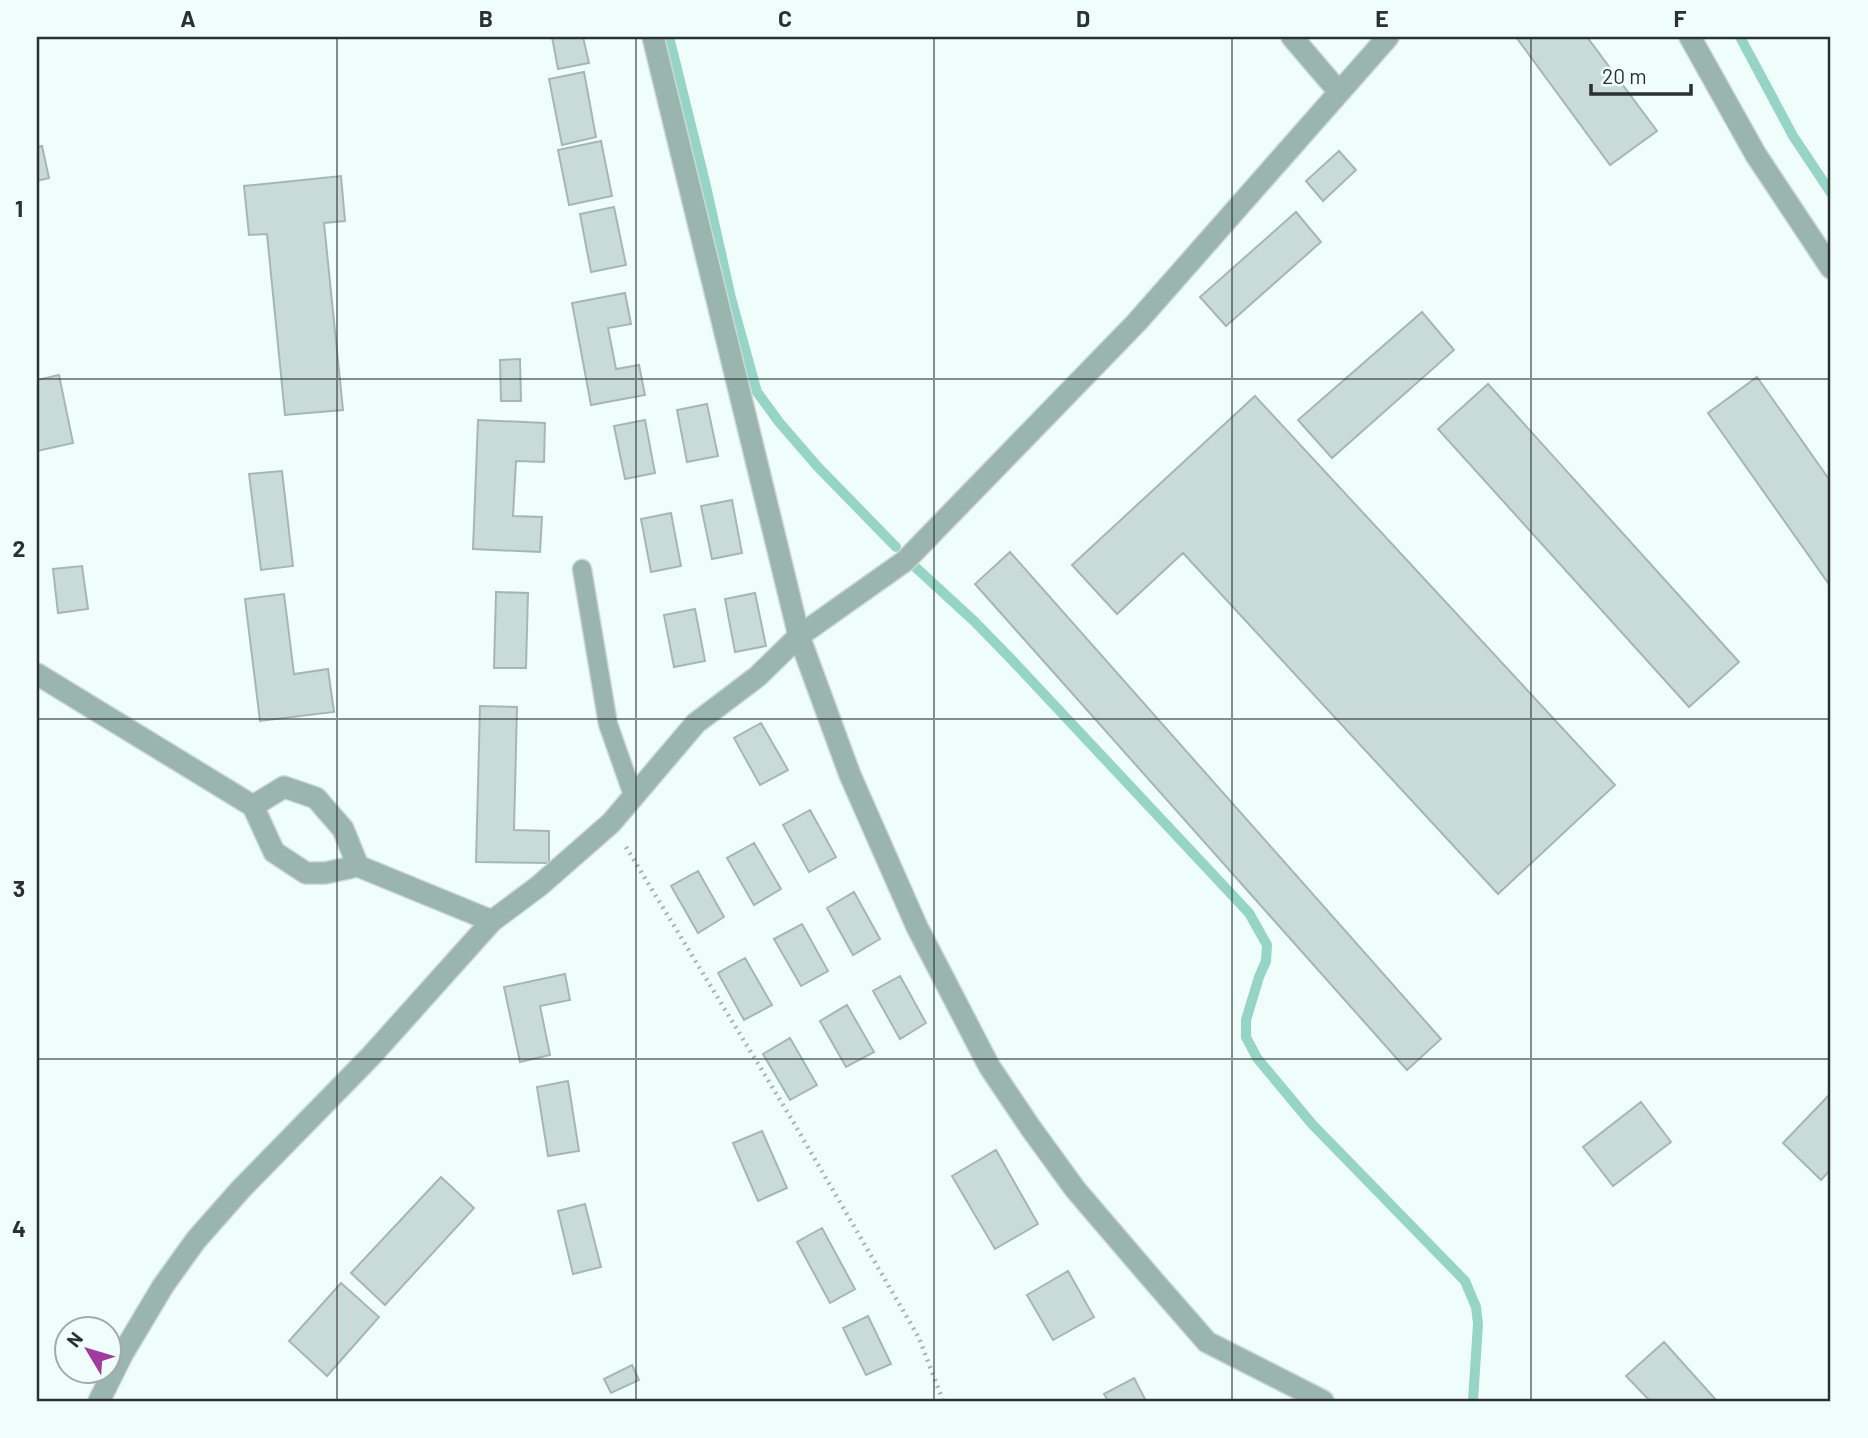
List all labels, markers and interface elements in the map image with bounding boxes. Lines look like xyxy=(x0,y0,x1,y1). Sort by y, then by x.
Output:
text: A xyxy=(180,4,196,32)
text: B xyxy=(479,4,493,32)
text: C xyxy=(778,4,792,32)
text: D xyxy=(1076,4,1090,32)
text: E xyxy=(1375,4,1389,32)
text: F xyxy=(1674,4,1687,32)
scale bar xyxy=(1591,52,1691,96)
text: 20 m xyxy=(1602,63,1647,88)
text: 1 xyxy=(15,194,23,222)
text: 2 xyxy=(13,534,25,562)
text: 3 xyxy=(13,874,25,902)
text: 4 xyxy=(12,1214,26,1242)
north arrow xyxy=(52,1316,122,1386)
text: N xyxy=(61,1327,87,1351)

